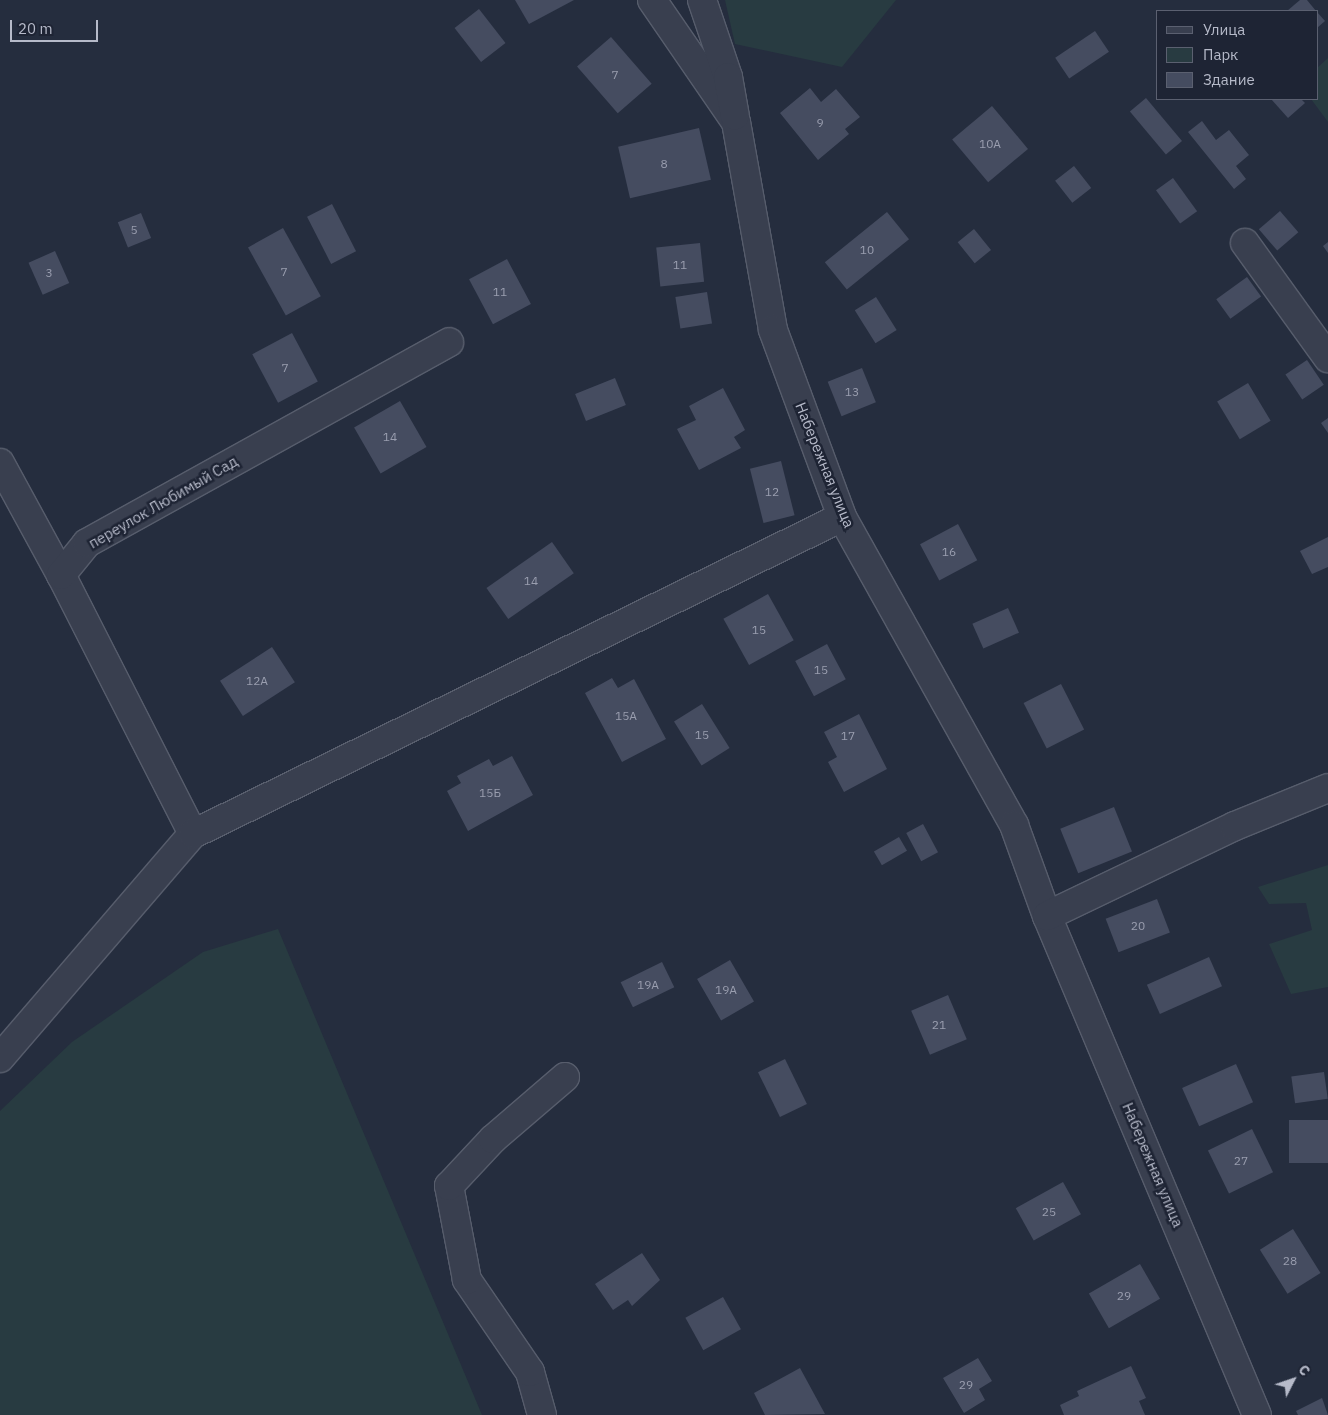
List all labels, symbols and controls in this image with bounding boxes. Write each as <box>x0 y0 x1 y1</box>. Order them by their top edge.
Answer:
scale bar <box>12 10 100 42</box>
legend <box>1156 10 1318 100</box>
text: 20 m <box>18 19 53 38</box>
text: Улица <box>1203 20 1245 39</box>
text: Парк <box>1203 45 1238 64</box>
house number: 7 <box>611 68 619 82</box>
text: Здание <box>1203 70 1255 89</box>
house number: 9 <box>816 116 824 130</box>
house number: 10А <box>979 137 1001 151</box>
house number: 8 <box>660 157 668 171</box>
house number: 5 <box>130 223 138 237</box>
house number: 10 <box>860 243 874 257</box>
house number: 11 <box>673 258 687 272</box>
house number: 7 <box>280 265 288 279</box>
house number: 3 <box>45 266 53 280</box>
house number: 11 <box>493 285 507 299</box>
house number: 7 <box>281 361 289 375</box>
house number: 13 <box>845 385 859 399</box>
street label: Набережная улица <box>792 400 858 530</box>
house number: 14 <box>383 430 397 444</box>
street label: переулок Любимый Сад <box>85 452 241 552</box>
house number: 12 <box>765 485 779 499</box>
house number: 16 <box>942 545 956 559</box>
house number: 14 <box>524 574 538 588</box>
house number: 15 <box>752 623 766 637</box>
house number: 15 <box>814 663 828 677</box>
house number: 12А <box>246 674 268 688</box>
house number: 15А <box>615 709 637 723</box>
house number: 15 <box>695 728 709 742</box>
house number: 17 <box>841 729 855 743</box>
house number: 15Б <box>479 786 501 800</box>
house number: 20 <box>1131 919 1145 933</box>
house number: 19А <box>637 978 659 992</box>
house number: 19А <box>715 983 737 997</box>
house number: 21 <box>932 1018 946 1032</box>
street label: Набережная улица <box>1119 1100 1187 1230</box>
house number: 27 <box>1234 1154 1248 1168</box>
house number: 25 <box>1042 1205 1056 1219</box>
house number: 28 <box>1283 1254 1297 1268</box>
house number: 29 <box>1117 1289 1131 1303</box>
north arrow <box>1268 1355 1318 1405</box>
text: С <box>1295 1361 1314 1380</box>
house number: 29 <box>959 1378 973 1392</box>

